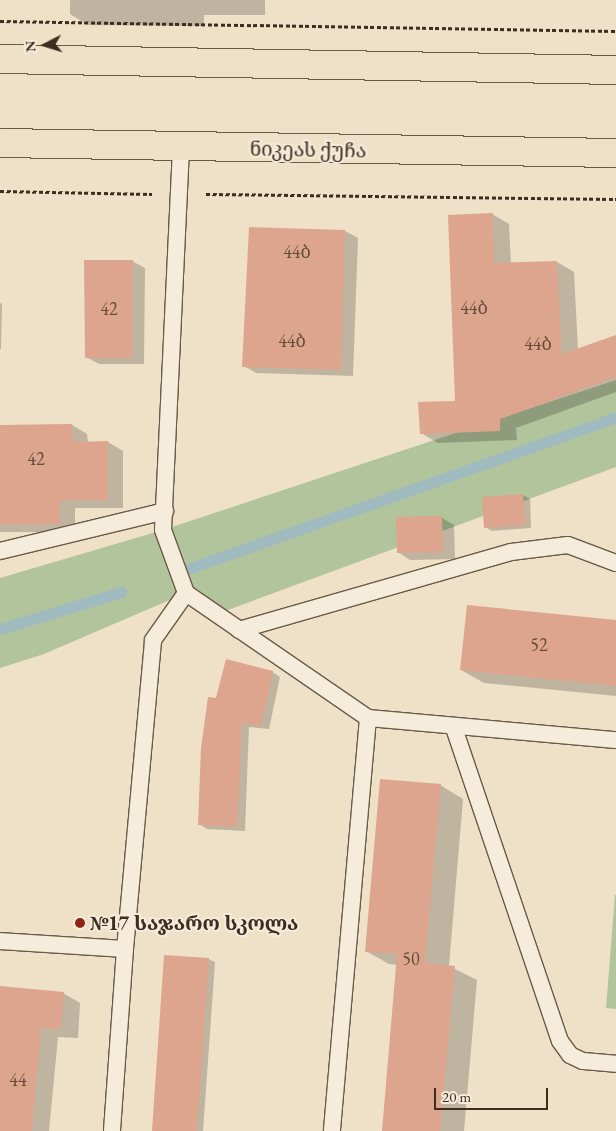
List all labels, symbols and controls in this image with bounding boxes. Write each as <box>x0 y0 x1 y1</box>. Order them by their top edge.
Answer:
north arrow <box>20 20 70 70</box>
text: N <box>21 40 40 53</box>
street label: ნიკეას ქუჩა <box>249 137 367 163</box>
house number: 44ბ <box>283 241 311 263</box>
house number: 44ბ <box>460 297 488 319</box>
house number: 42 <box>100 298 118 320</box>
house number: 44ბ <box>278 330 306 352</box>
house number: 44ბ <box>524 333 552 355</box>
house number: 42 <box>27 448 45 470</box>
house number: 52 <box>530 634 548 656</box>
place label: №17 საჯარო სკოლა <box>90 911 298 935</box>
marker: №17 საჯარო სკოლა <box>74 917 86 929</box>
house number: 50 <box>402 948 420 970</box>
house number: 44 <box>9 1069 27 1091</box>
scale bar <box>436 1078 550 1110</box>
text: 20 m <box>442 1087 471 1106</box>

